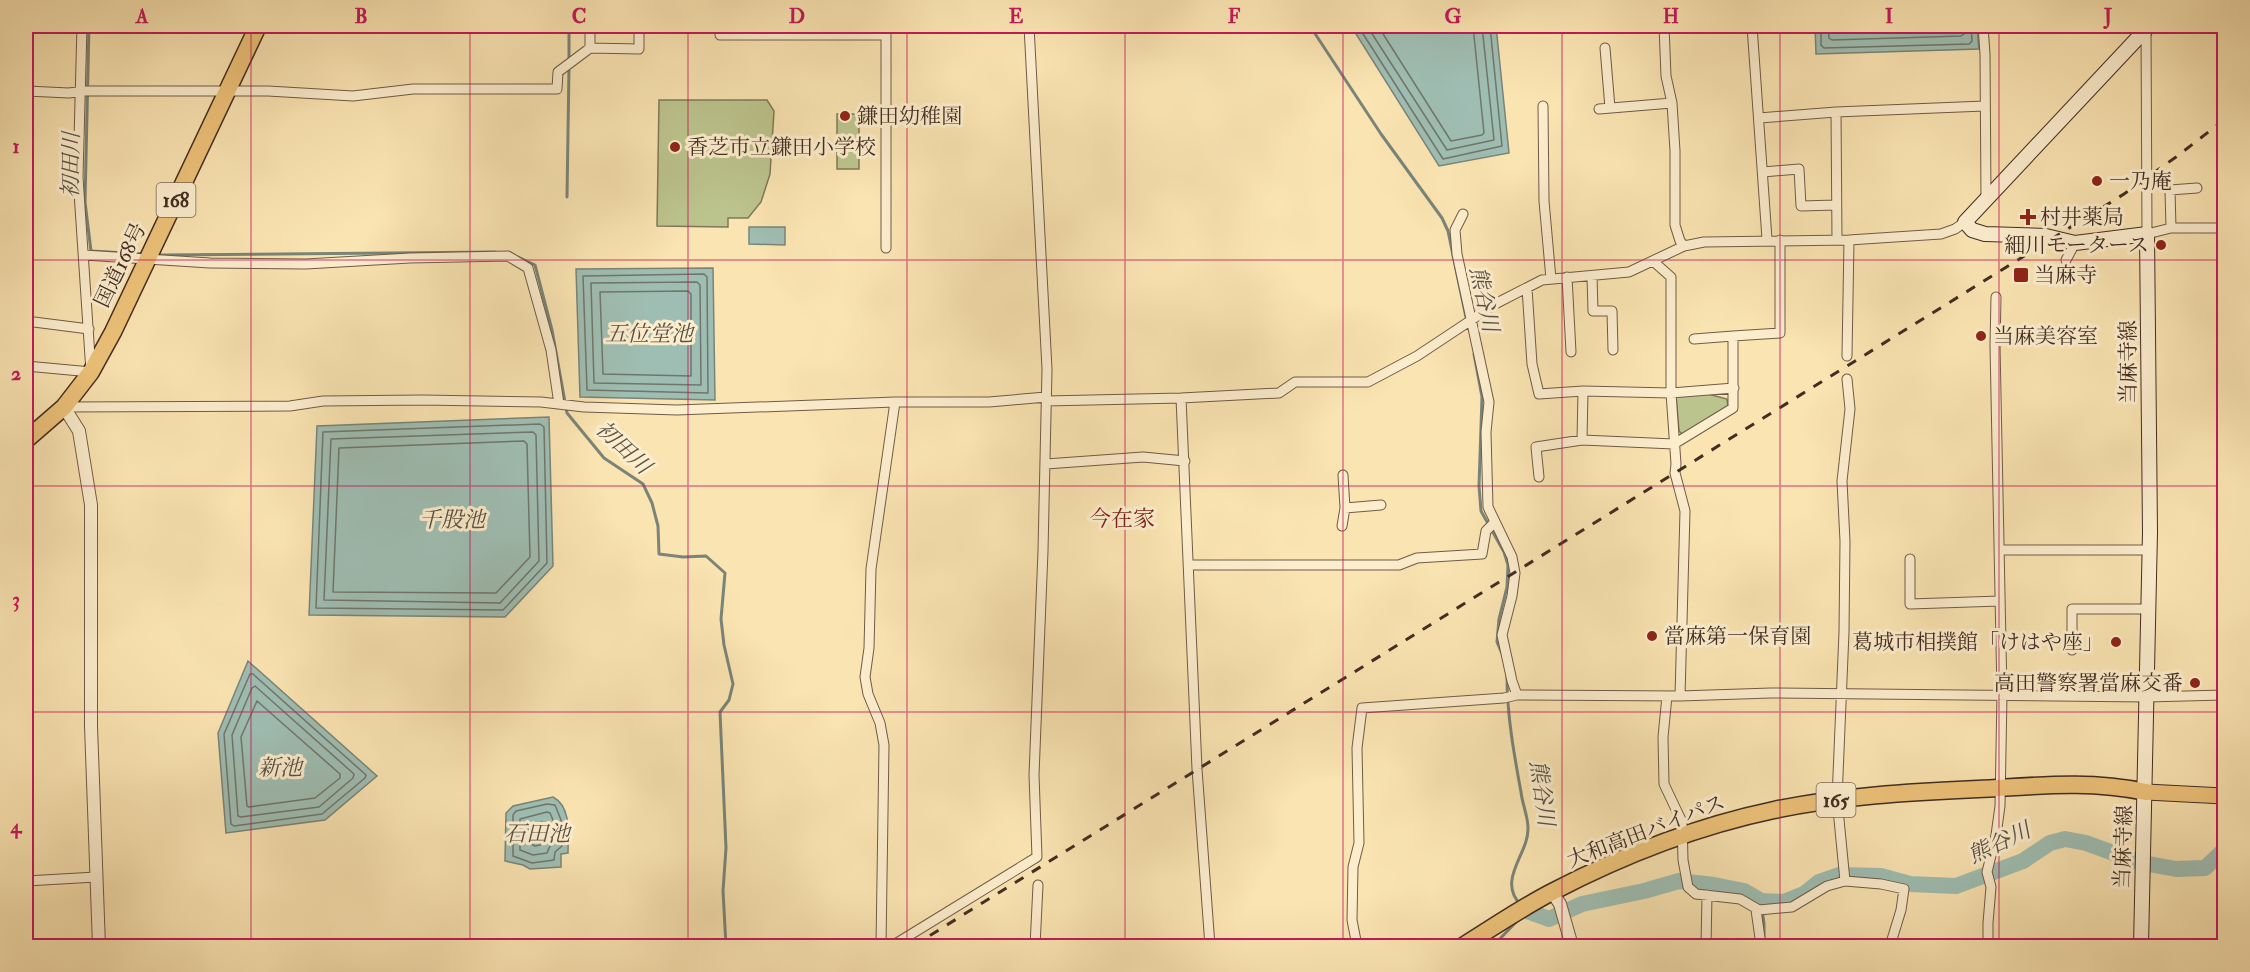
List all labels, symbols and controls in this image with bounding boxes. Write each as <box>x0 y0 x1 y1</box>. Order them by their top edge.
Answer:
text: A <box>135 4 149 29</box>
text: B <box>354 4 368 29</box>
text: C <box>572 4 586 29</box>
text: D <box>789 4 805 29</box>
text: E <box>1009 4 1024 29</box>
text: F <box>1228 4 1241 29</box>
text: G <box>1445 4 1462 29</box>
text: H <box>1663 4 1679 29</box>
text: I <box>1885 4 1893 29</box>
text: J <box>2103 4 2112 29</box>
place label: 鎌田幼稚園 <box>857 103 962 130</box>
marker: 鎌田幼稚園 <box>838 109 852 123</box>
water label: 初田川 <box>56 130 86 198</box>
text: 1 <box>12 134 20 159</box>
place label: 香芝市立鎌田小学校 <box>687 134 876 161</box>
marker: 香芝市立鎌田小学校 <box>668 140 682 154</box>
place label: 一乃庵 <box>2109 168 2172 195</box>
marker: 一乃庵 <box>2090 174 2104 188</box>
road number: 168 <box>156 183 195 217</box>
place label: 村井薬局 <box>2040 204 2124 231</box>
marker: 村井薬局 <box>2021 210 2035 224</box>
street label: 国道168号 <box>88 218 152 312</box>
place label: 細川モータース <box>2004 232 2149 259</box>
marker: 細川モータース <box>2154 238 2168 252</box>
place label: 当麻寺 <box>2034 262 2097 289</box>
water label: 熊谷川 <box>1463 264 1505 336</box>
marker: 当麻寺 <box>2012 266 2030 284</box>
water label: 五位堂池 <box>605 320 696 348</box>
street label: 当麻寺線 <box>2115 320 2142 404</box>
place label: 当麻美容室 <box>1993 323 2098 350</box>
marker: 当麻美容室 <box>1974 329 1988 343</box>
text: 2 <box>11 361 21 386</box>
water label: 初田川 <box>590 415 658 482</box>
district label: 今在家 <box>1089 505 1155 533</box>
water label: 千股池 <box>419 506 488 534</box>
text: 3 <box>12 587 20 612</box>
place label: 當麻第一保育園 <box>1664 623 1811 650</box>
marker: 當麻第一保育園 <box>1645 629 1659 643</box>
place label: 葛城市相撲館「けはや座」 <box>1852 629 2104 656</box>
marker: 葛城市相撲館「けはや座」 <box>2109 635 2123 649</box>
place label: 高田警察署當麻交番 <box>1994 670 2183 697</box>
marker: 高田警察署當麻交番 <box>2188 676 2202 690</box>
water label: 新池 <box>258 754 305 782</box>
water label: 熊谷川 <box>1524 759 1561 830</box>
road number: 165 <box>1816 783 1856 817</box>
street label: 大和高田バイパス <box>1563 789 1729 874</box>
street label: 当麻寺線 <box>2109 805 2138 889</box>
text: 4 <box>10 814 23 839</box>
water label: 熊谷川 <box>1964 815 2037 870</box>
water label: 石田池 <box>504 820 573 848</box>

